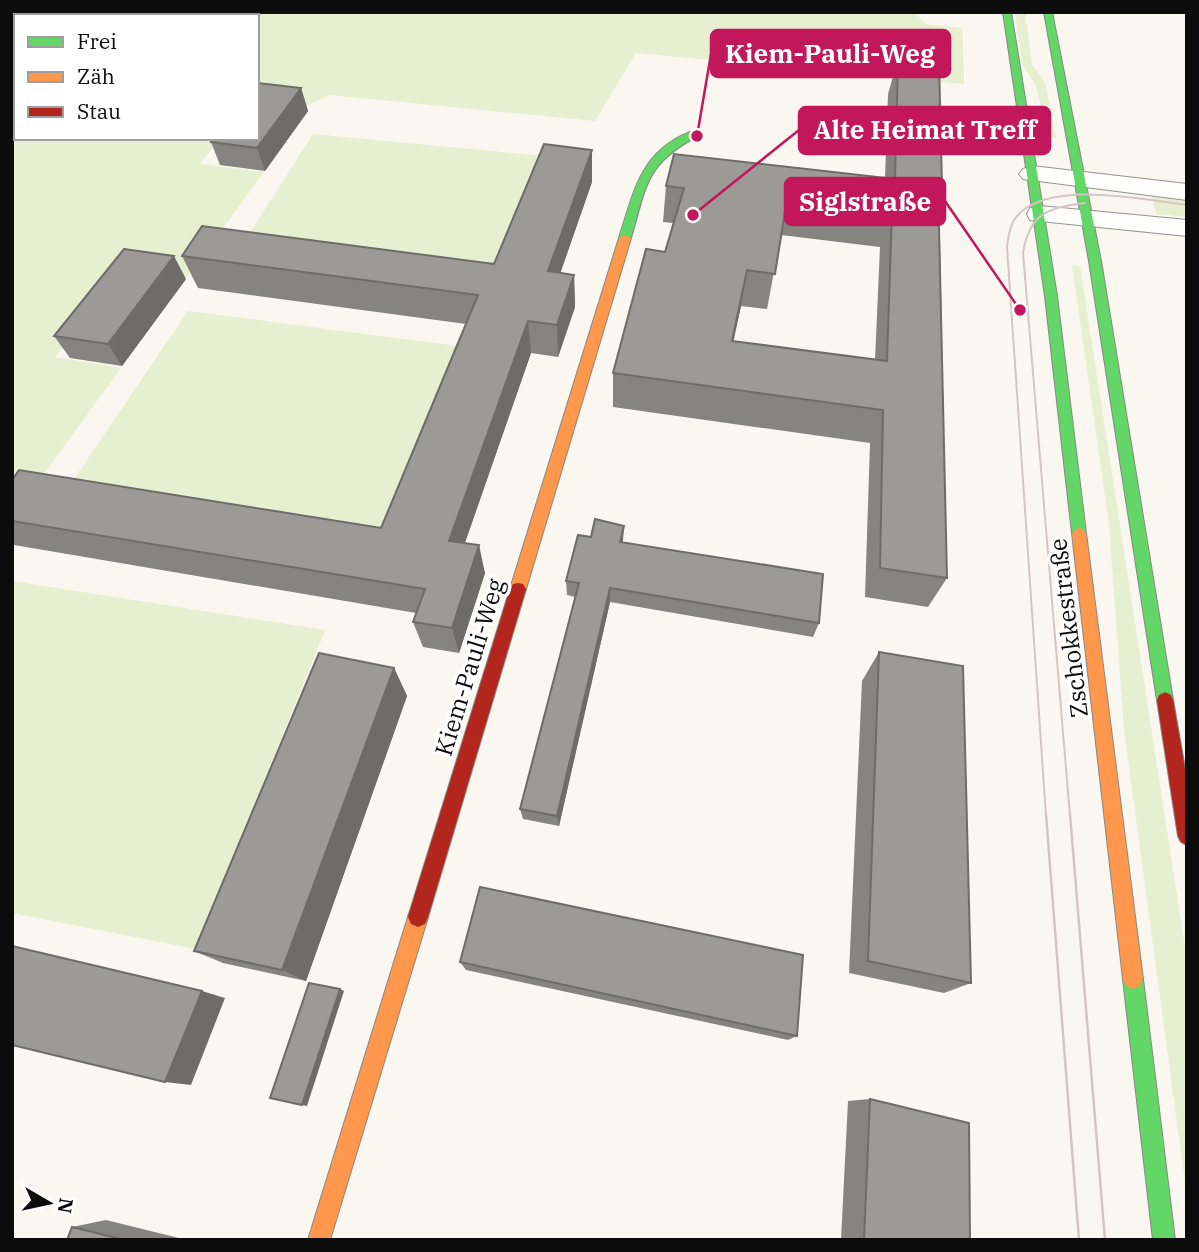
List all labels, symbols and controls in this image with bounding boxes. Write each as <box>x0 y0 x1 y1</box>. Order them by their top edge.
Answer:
legend <box>14 14 259 140</box>
text: Frei <box>77 27 117 55</box>
callout: Kiem-Pauli-Weg <box>711 30 950 77</box>
text: Kiem-Pauli-Weg <box>725 36 935 70</box>
text: Zäh <box>77 62 115 90</box>
text: Stau <box>77 97 121 125</box>
callout: Alte Heimat Treff <box>799 107 1050 154</box>
text: Alte Heimat Treff <box>813 112 1039 146</box>
callout: Siglstraße <box>785 178 945 225</box>
text: Siglstraße <box>799 184 931 218</box>
street label: Zschokkestraße <box>1041 537 1095 719</box>
street label: Kiem-Pauli-Weg <box>427 574 511 760</box>
north arrow <box>14 1168 84 1238</box>
text: N <box>53 1196 79 1215</box>

